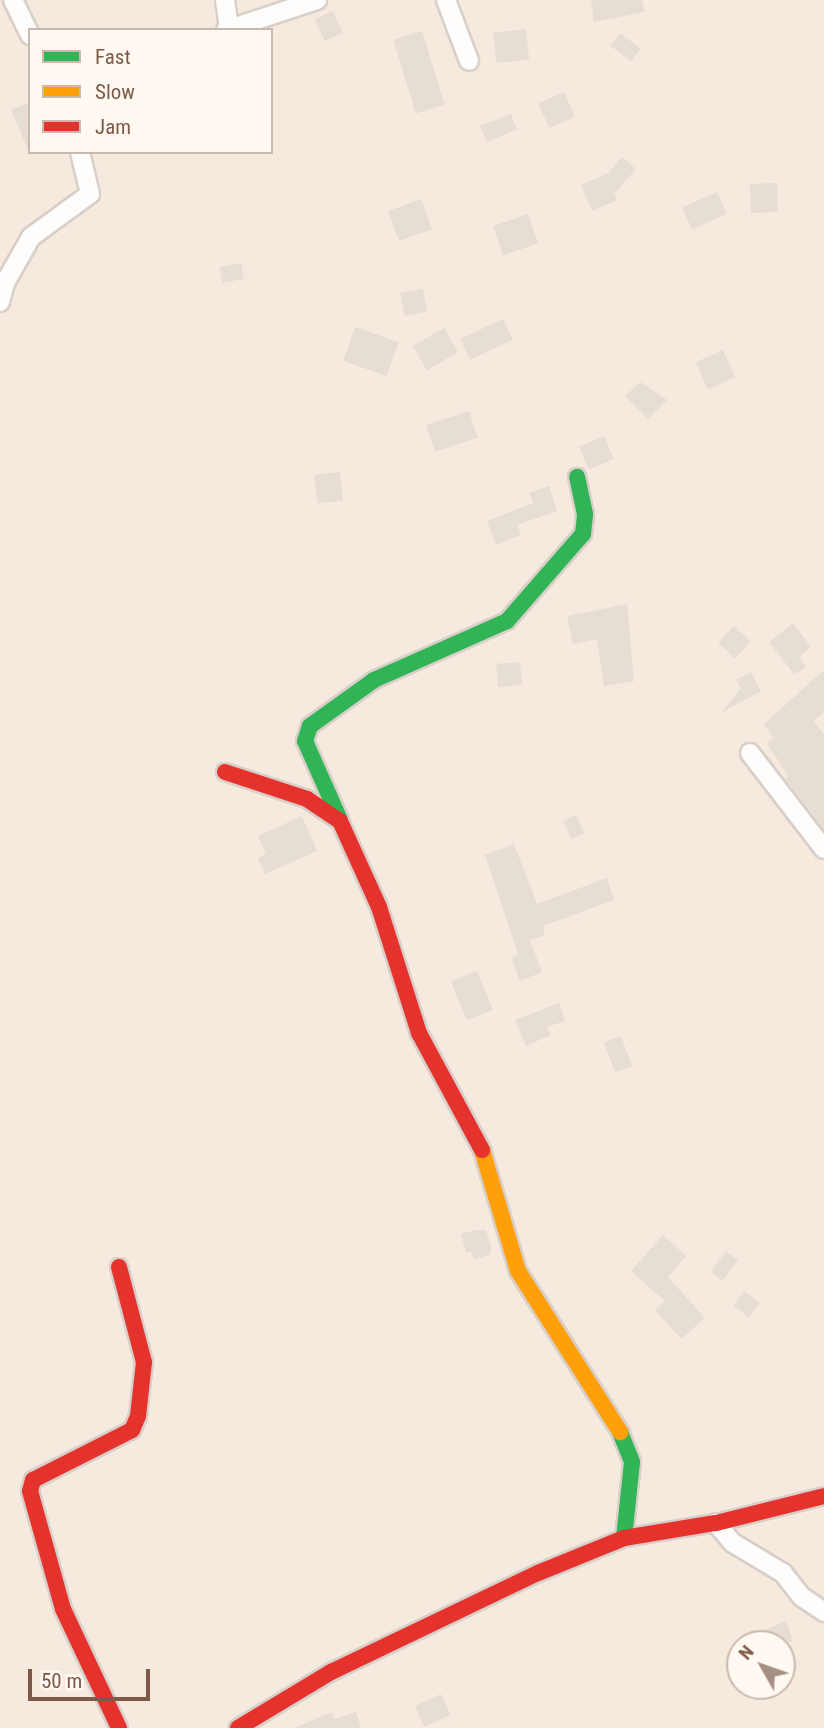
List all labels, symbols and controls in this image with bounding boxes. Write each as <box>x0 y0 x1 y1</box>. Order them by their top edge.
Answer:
legend <box>28 28 273 154</box>
text: Fast <box>95 45 131 69</box>
text: Slow <box>95 80 135 104</box>
text: Jam <box>95 115 131 139</box>
north arrow <box>726 1630 796 1700</box>
text: N <box>734 1641 759 1664</box>
scale bar <box>32 1654 154 1698</box>
text: 50 m <box>41 1669 82 1693</box>

